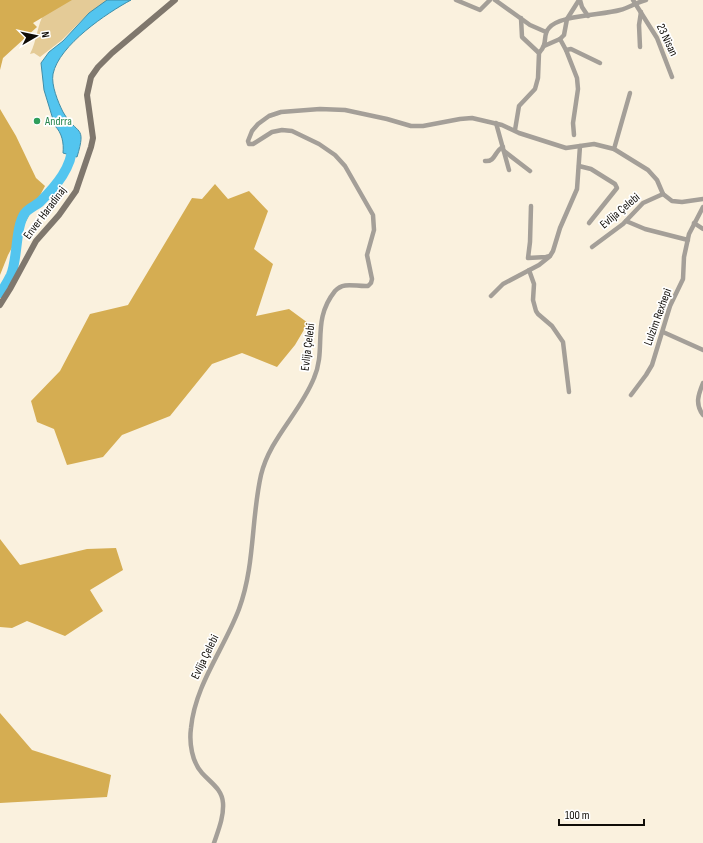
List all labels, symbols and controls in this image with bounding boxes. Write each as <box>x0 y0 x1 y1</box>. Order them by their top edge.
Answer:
north arrow <box>16 16 56 56</box>
street label: 23 Nisan <box>653 21 681 59</box>
text: N <box>39 31 52 39</box>
place label: Andrra <box>44 114 72 129</box>
marker: Andrra <box>32 116 42 126</box>
street label: Enver Haradinaj <box>20 184 70 242</box>
street label: Evlija Çelebi <box>597 190 643 232</box>
street label: Lulzim Rexhepi <box>641 286 675 348</box>
street label: Evlija Çelebi <box>298 322 318 372</box>
street label: Evlija Çelebi <box>188 632 222 682</box>
scale bar <box>559 801 644 827</box>
text: 100 m <box>565 808 590 823</box>

